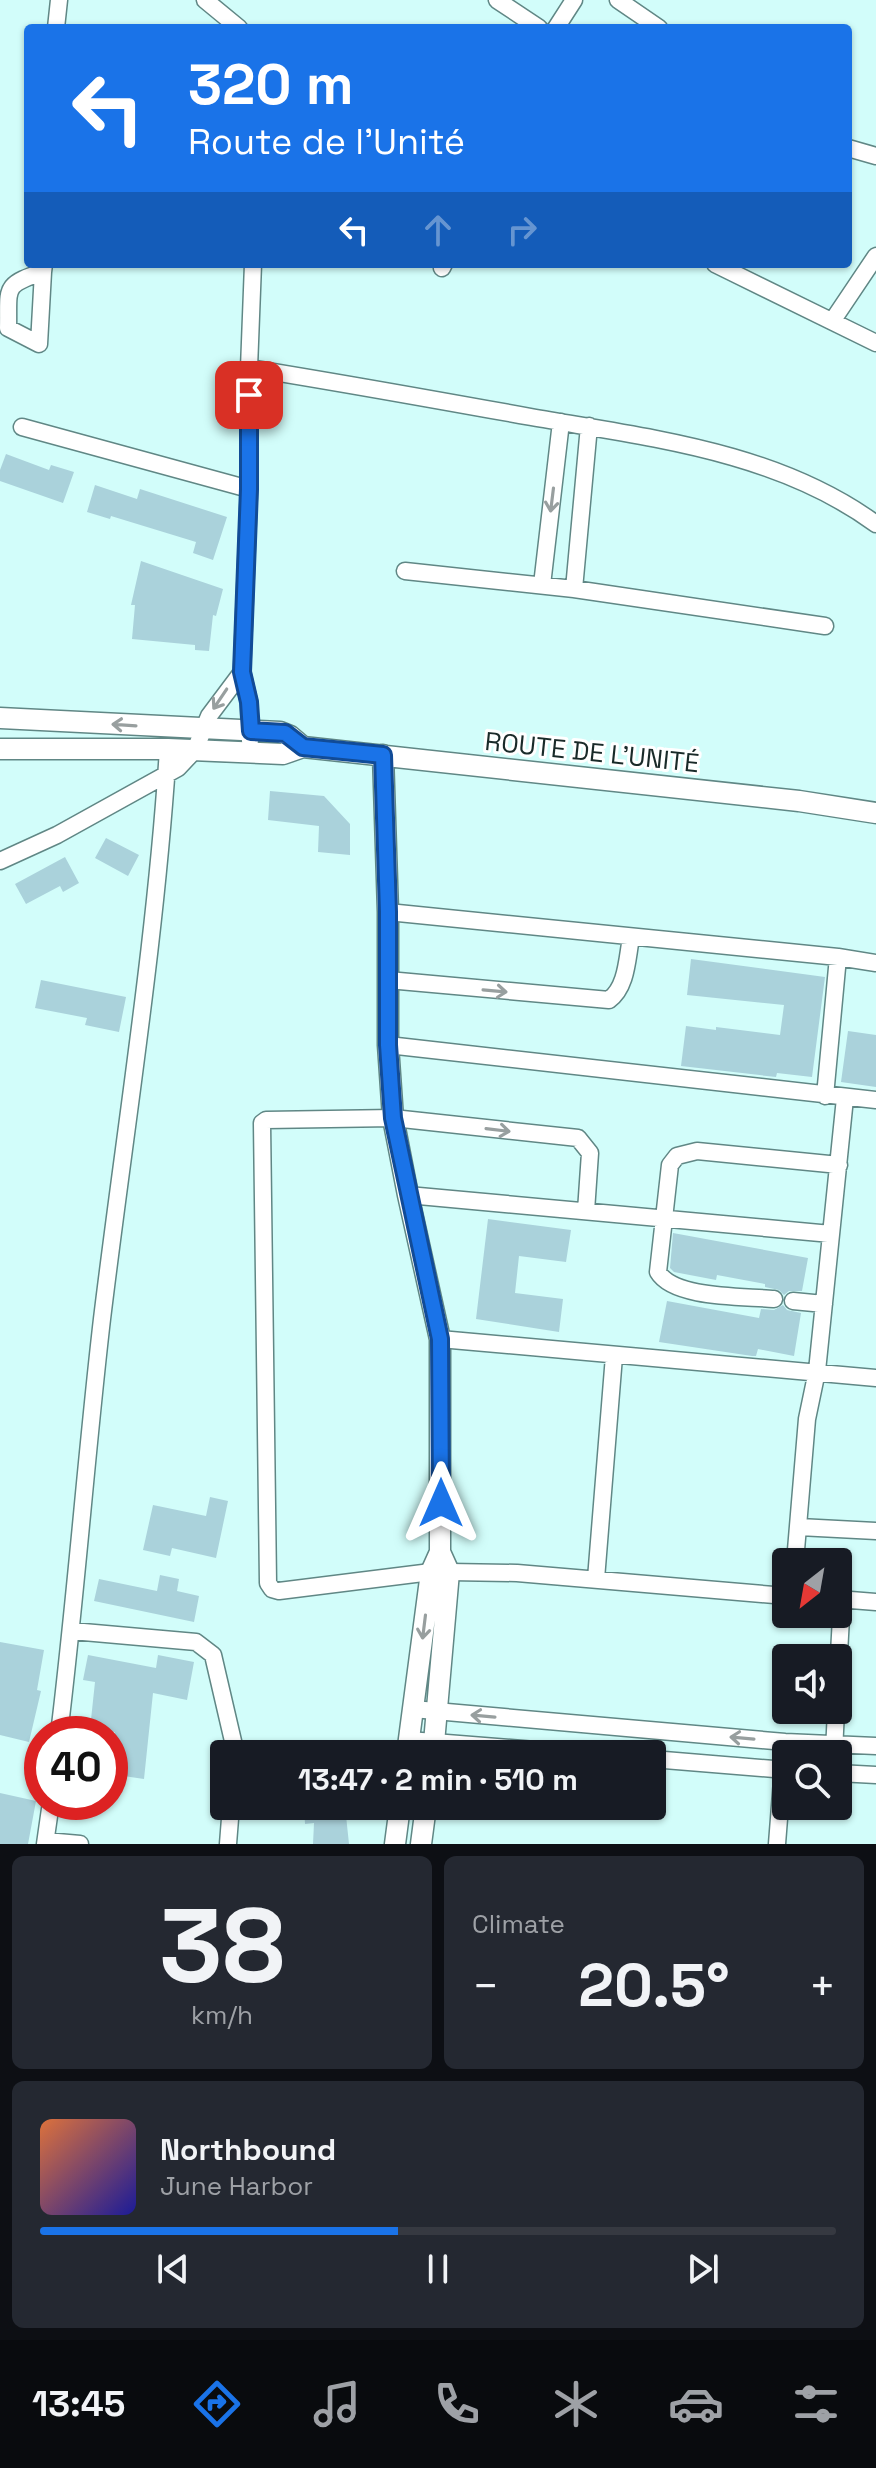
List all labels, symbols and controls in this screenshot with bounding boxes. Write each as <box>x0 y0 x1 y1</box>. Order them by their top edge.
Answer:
text: 320 m <box>188 49 354 120</box>
icon: left <box>56 56 160 160</box>
text: Route de l'Unité <box>188 119 465 165</box>
icon: left <box>332 208 376 252</box>
icon: ahead <box>416 208 460 252</box>
icon: right <box>500 208 544 252</box>
pin <box>215 361 283 429</box>
icon: arrive <box>227 373 271 417</box>
one-way arrow <box>545 486 560 513</box>
one-way arrow <box>212 687 229 709</box>
one-way arrow <box>111 717 138 732</box>
street label: ROUTE DE L'UNITÉ <box>483 724 701 780</box>
one-way arrow <box>481 984 508 999</box>
one-way arrow <box>484 1122 511 1137</box>
position arrow <box>399 1461 483 1545</box>
north arrow <box>772 1548 852 1628</box>
map controls <box>772 1548 852 1820</box>
one-way arrow <box>416 1614 431 1639</box>
button: sound <box>772 1644 852 1724</box>
one-way arrow <box>470 1709 497 1724</box>
speed limit sign: 40 <box>24 1716 128 1820</box>
one-way arrow <box>729 1730 756 1745</box>
button: search <box>772 1740 852 1820</box>
text: 13:47 · 2 min · 510 m <box>298 1760 578 1799</box>
text: 38 <box>159 1880 285 2012</box>
text: Climate <box>472 1907 565 1941</box>
text: 20.5° <box>578 1947 730 2024</box>
text: − <box>472 1958 499 2014</box>
text: + <box>809 1958 836 2014</box>
text: km/h <box>191 1998 253 2032</box>
text: Northbound <box>160 2130 336 2169</box>
text: June Harbor <box>160 2169 313 2203</box>
icon: previous <box>151 2247 195 2291</box>
icon: pause <box>416 2247 460 2291</box>
icon: next <box>681 2247 725 2291</box>
icon: directions <box>189 2376 245 2432</box>
icon: music <box>309 2376 365 2432</box>
icon: phone <box>429 2376 485 2432</box>
icon: climate <box>548 2376 604 2432</box>
icon: car <box>668 2376 724 2432</box>
icon: filters <box>788 2376 844 2432</box>
text: 13:45 <box>32 2381 125 2427</box>

